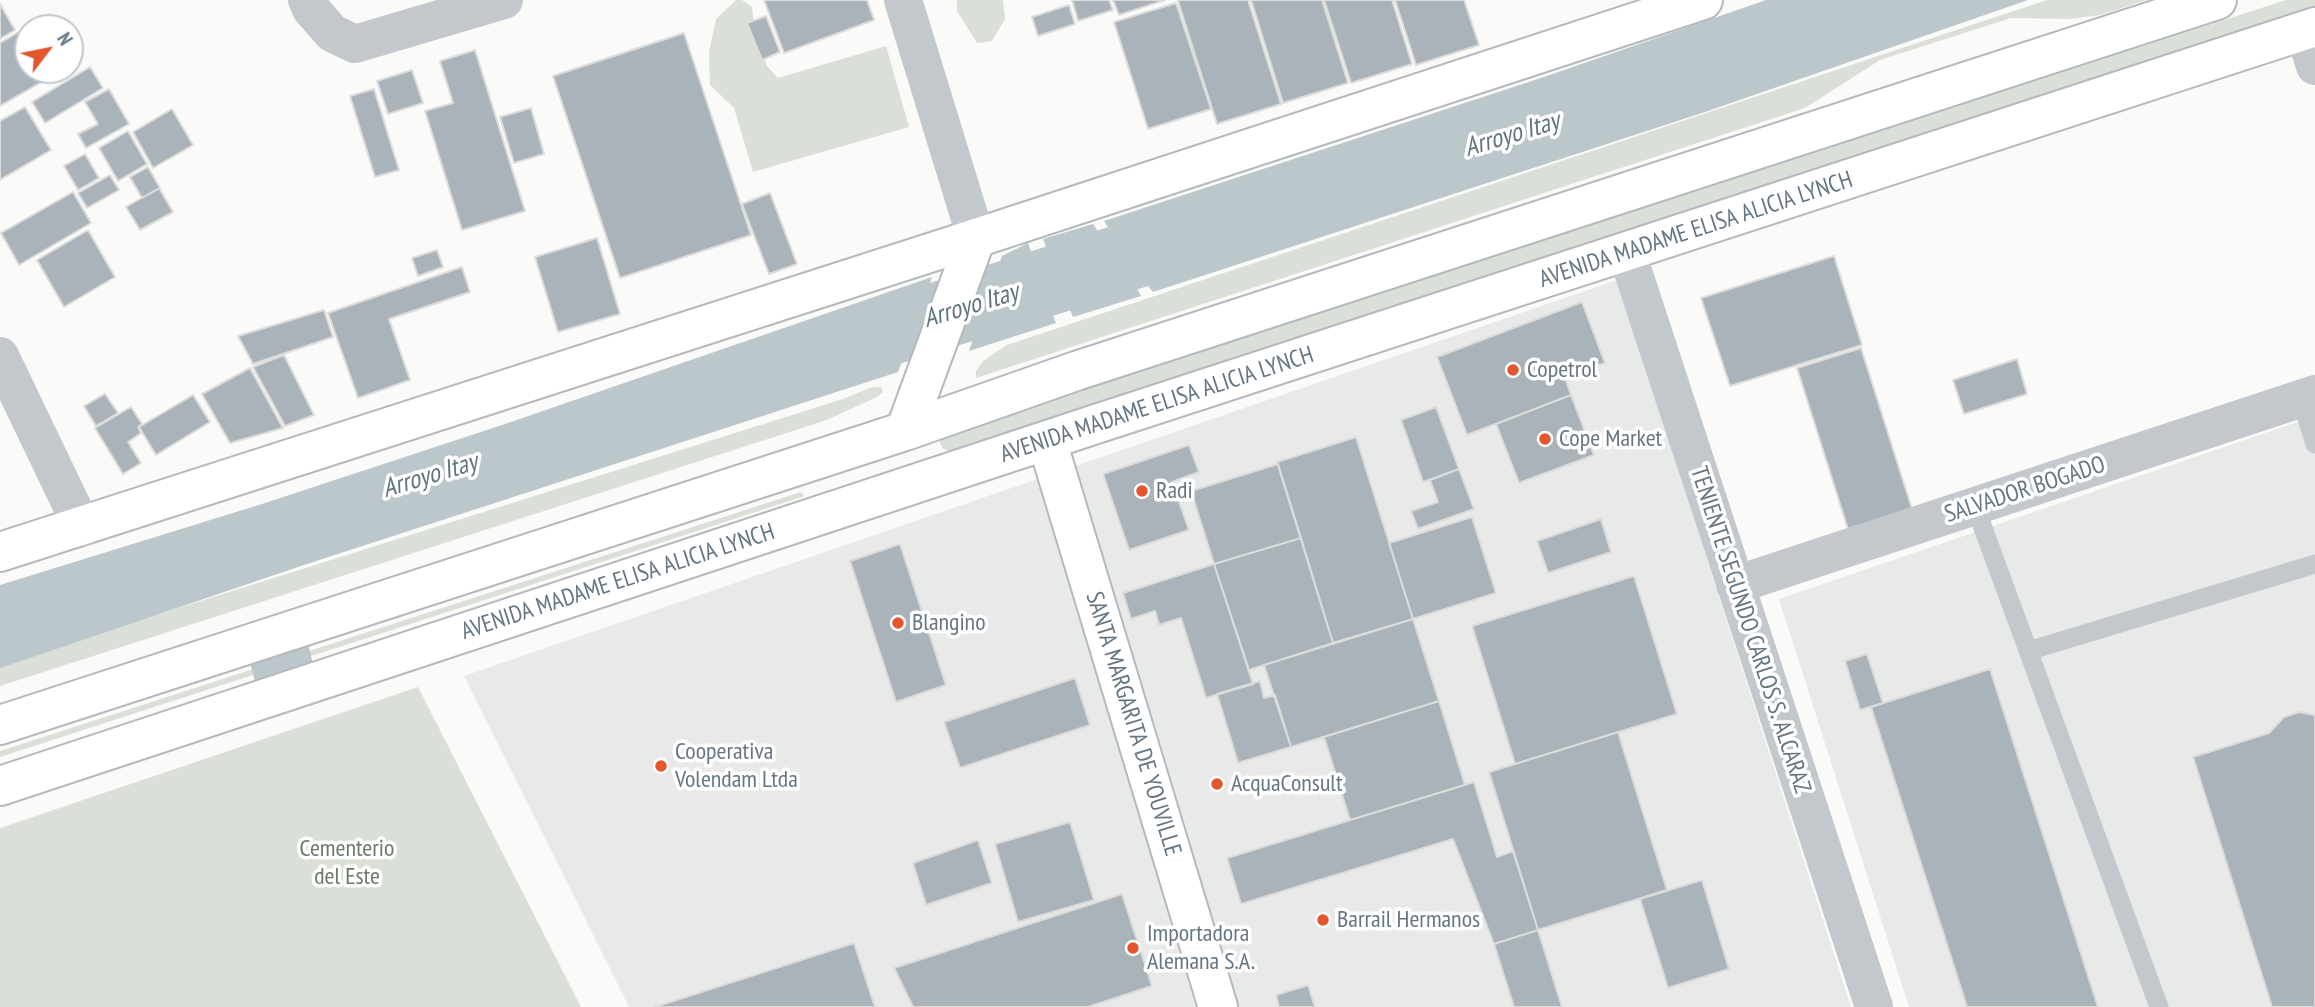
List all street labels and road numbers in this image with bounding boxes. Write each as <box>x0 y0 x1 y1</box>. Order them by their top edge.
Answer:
street label: AVENIDA MADAME ELISA ALICIA LYNCH <box>1536 166 1856 294</box>
street label: AVENIDA MADAME ELISA ALICIA LYNCH <box>997 341 1317 469</box>
street label: SALVADOR BOGADO <box>1941 451 2109 529</box>
street label: TENIENTE SEGUNDO CARLOS S. ALCARAZ <box>1683 463 1817 797</box>
street label: AVENIDA MADAME ELISA ALICIA LYNCH <box>458 518 778 646</box>
street label: SANTA MARGARITA DE YOUVILLE <box>1079 588 1187 860</box>

